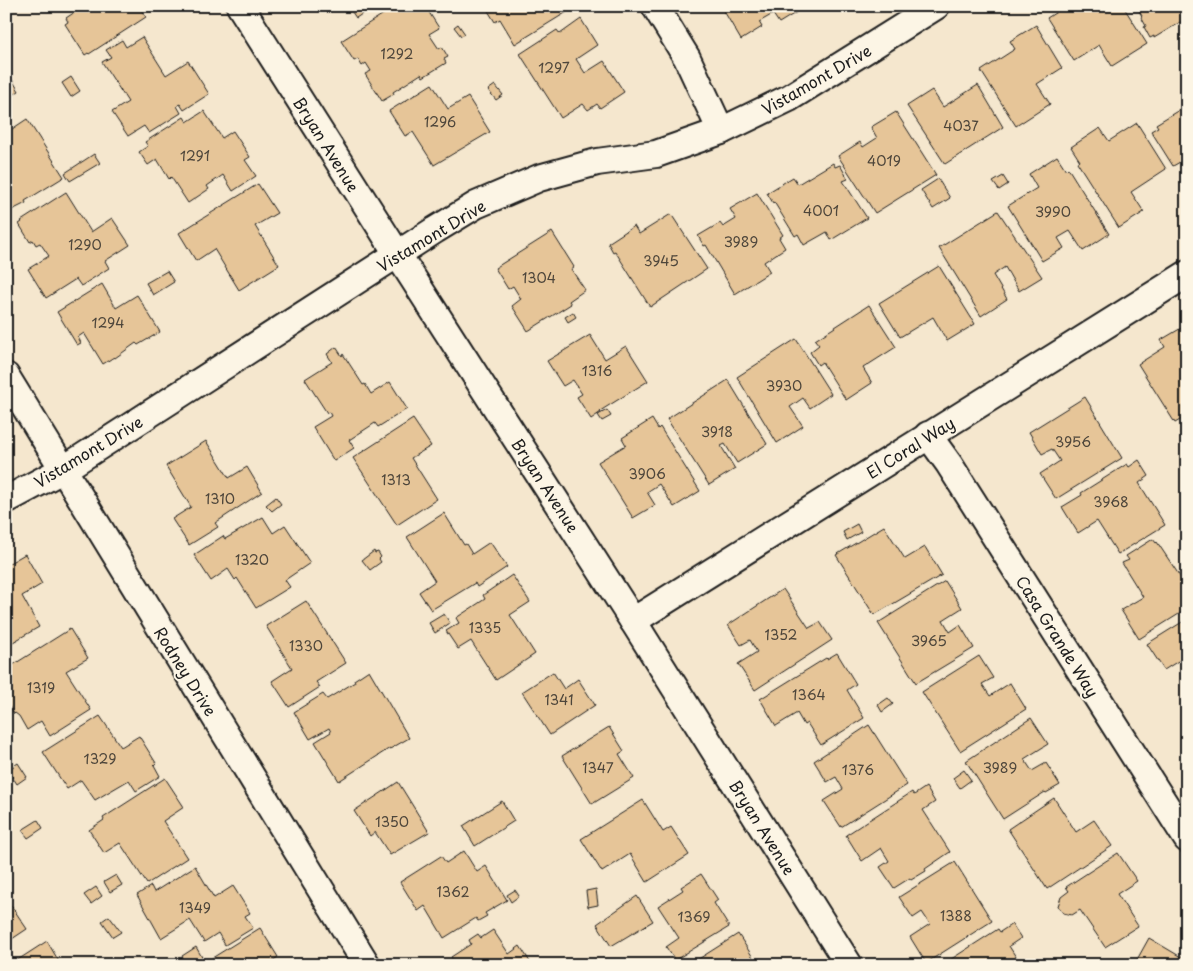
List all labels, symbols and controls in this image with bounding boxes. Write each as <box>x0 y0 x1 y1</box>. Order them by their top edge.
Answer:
street label: Vistamont Drive <box>757 38 875 120</box>
house number: 1292 <box>381 43 413 64</box>
house number: 1297 <box>538 57 570 78</box>
street label: Bryan Avenue <box>288 92 366 196</box>
house number: 1296 <box>424 111 456 132</box>
house number: 4037 <box>943 115 979 136</box>
house number: 1291 <box>180 145 210 166</box>
house number: 4019 <box>867 150 901 171</box>
street label: Vistamont Drive <box>372 193 490 277</box>
house number: 4001 <box>803 200 839 221</box>
house number: 3990 <box>1035 201 1071 222</box>
house number: 3989 <box>724 231 758 252</box>
house number: 1290 <box>68 234 102 255</box>
house number: 3945 <box>643 250 679 271</box>
house number: 1304 <box>522 267 556 288</box>
house number: 1294 <box>91 312 125 333</box>
house number: 1316 <box>582 360 612 381</box>
house number: 3930 <box>766 375 802 396</box>
street label: Vistamont Drive <box>29 409 147 493</box>
street label: El Coral Way <box>861 410 959 484</box>
house number: 3918 <box>701 421 733 442</box>
house number: 3956 <box>1055 431 1091 452</box>
street label: Bryan Avenue <box>507 433 585 537</box>
house number: 3906 <box>628 463 666 484</box>
house number: 1313 <box>381 469 411 490</box>
house number: 1310 <box>205 488 235 509</box>
house number: 3968 <box>1093 491 1129 512</box>
house number: 1320 <box>235 549 269 570</box>
street label: Casa Grande Way <box>1011 570 1105 702</box>
house number: 1335 <box>469 617 501 638</box>
street label: Rodney Drive <box>149 622 223 720</box>
house number: 1352 <box>765 624 798 645</box>
house number: 3965 <box>911 630 947 651</box>
house number: 1330 <box>289 635 323 656</box>
house number: 1319 <box>27 677 55 698</box>
house number: 1364 <box>792 684 826 705</box>
house number: 1341 <box>544 689 574 710</box>
house number: 1329 <box>84 748 116 769</box>
house number: 1347 <box>582 757 614 778</box>
house number: 3989 <box>983 757 1017 778</box>
house number: 1376 <box>842 759 874 780</box>
street label: Bryan Avenue <box>724 775 802 879</box>
house number: 1350 <box>375 811 409 832</box>
house number: 1362 <box>437 881 469 902</box>
house number: 1349 <box>179 897 211 918</box>
house number: 1388 <box>940 905 972 926</box>
house number: 1369 <box>678 906 710 927</box>

